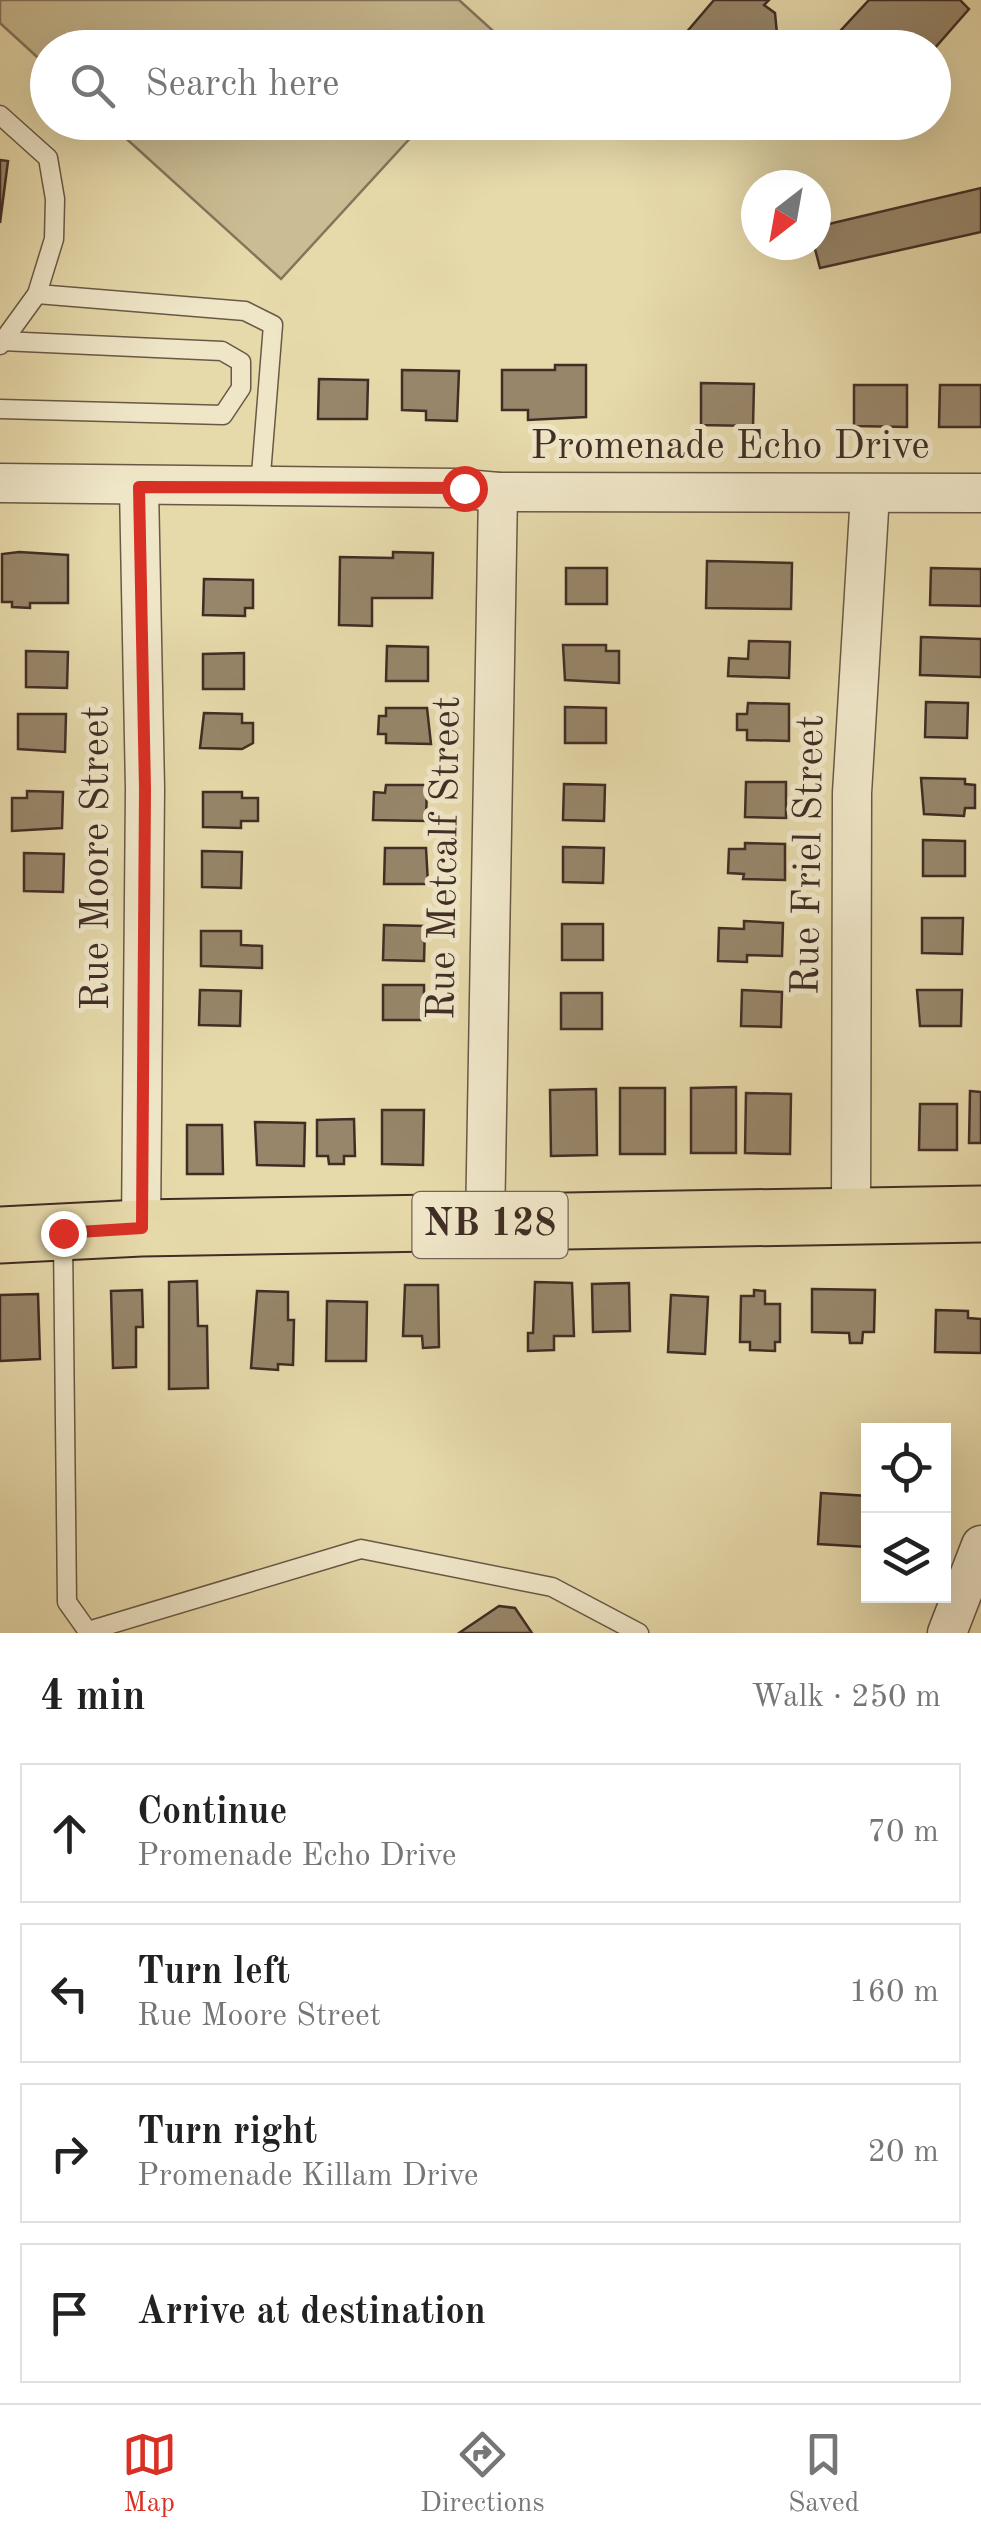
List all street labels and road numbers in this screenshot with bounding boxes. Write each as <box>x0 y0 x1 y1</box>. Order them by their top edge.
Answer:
street label: Promenade Echo Drive <box>530 428 930 468</box>
street label: Rue Metcalf Street <box>423 696 469 1020</box>
street label: Rue Moore Street <box>78 706 118 1010</box>
street label: Rue Friel Street <box>788 715 832 995</box>
road number: NB 128 <box>412 1192 568 1258</box>

